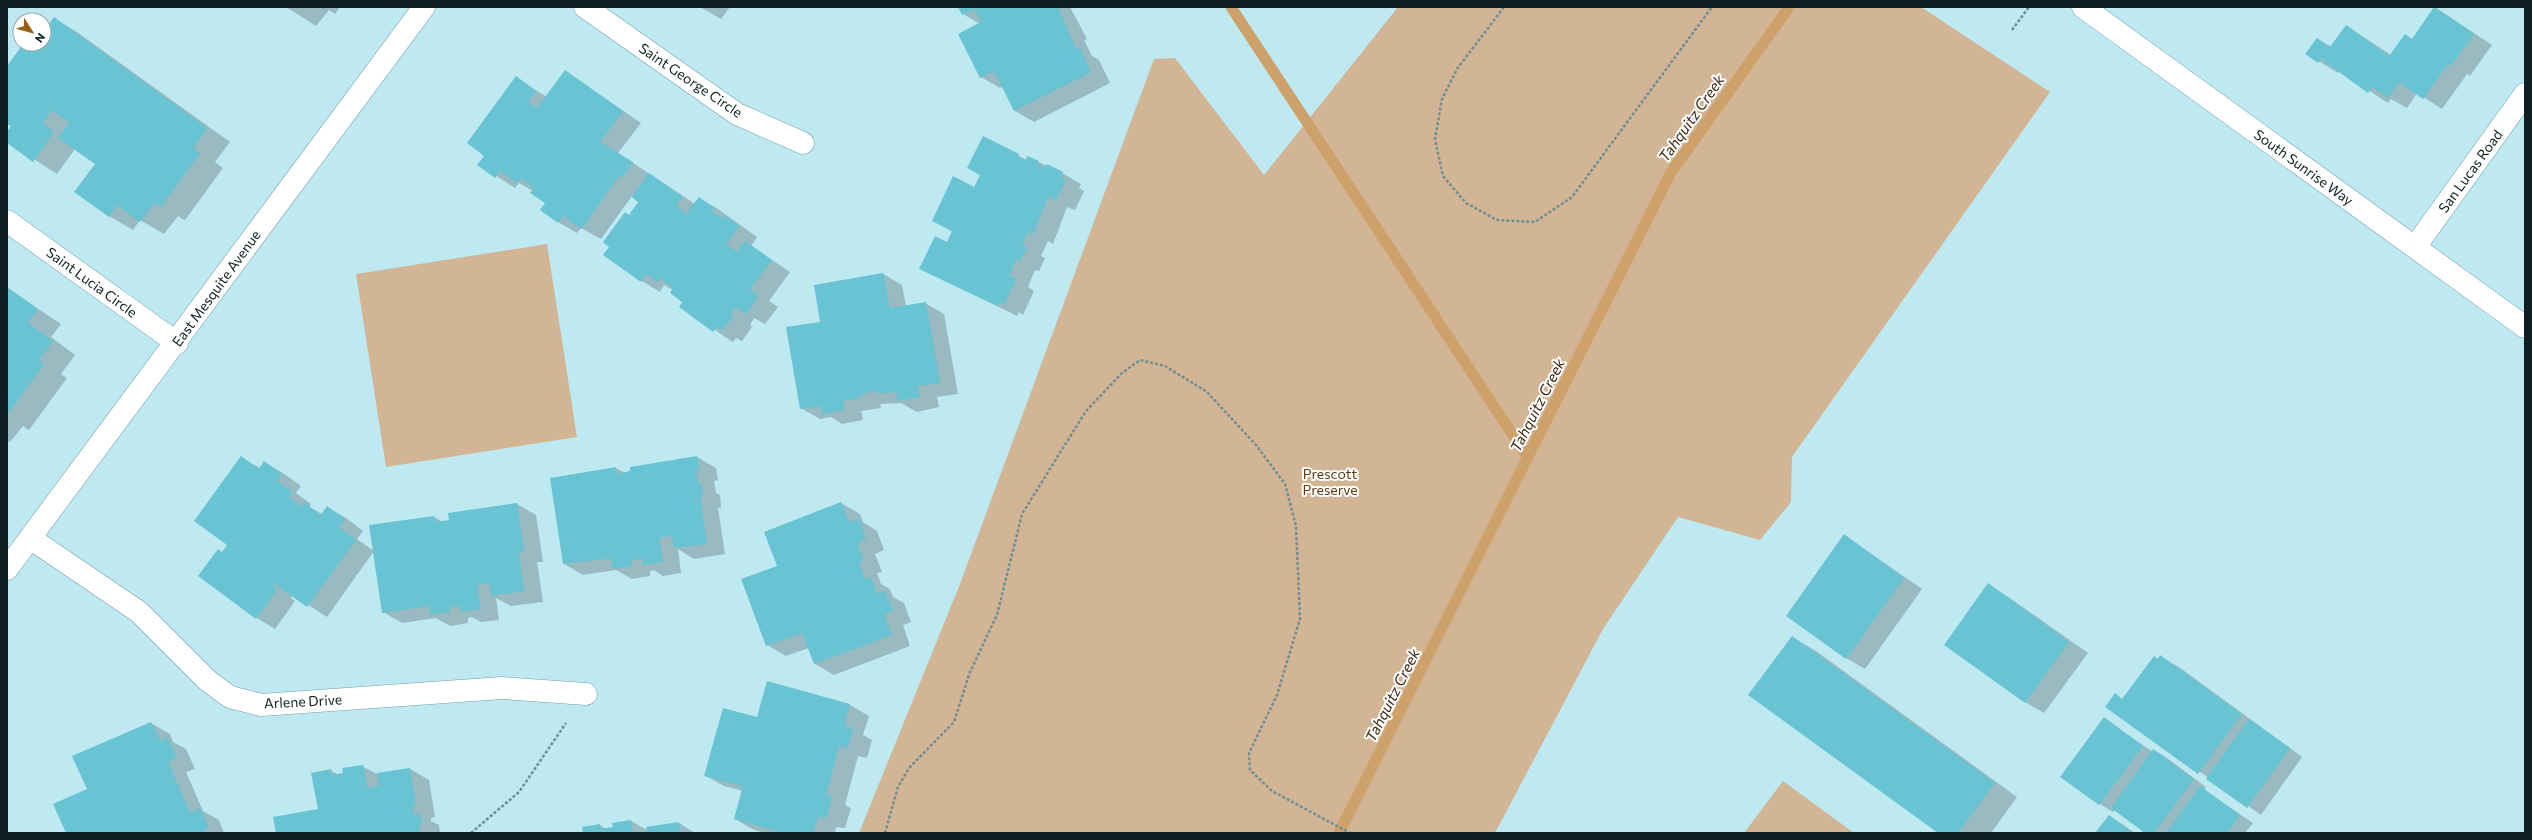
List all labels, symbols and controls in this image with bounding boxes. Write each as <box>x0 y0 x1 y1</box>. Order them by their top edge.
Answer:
north arrow <box>12 12 52 52</box>
text: N <box>33 31 48 45</box>
street label: Saint George Circle <box>636 39 746 121</box>
water label: Tahquitz Creek <box>1654 70 1728 165</box>
street label: South Sunrise Way <box>2251 125 2357 209</box>
street label: San Lucas Road <box>2434 126 2506 216</box>
street label: East Mesquite Avenue <box>168 227 264 349</box>
street label: Saint Lucia Circle <box>43 243 141 321</box>
water label: Tahquitz Creek <box>1506 355 1569 455</box>
park label: Prescott Preserve <box>1302 465 1358 498</box>
water label: Tahquitz Creek <box>1361 645 1424 745</box>
street label: Arlene Drive <box>264 690 342 712</box>

